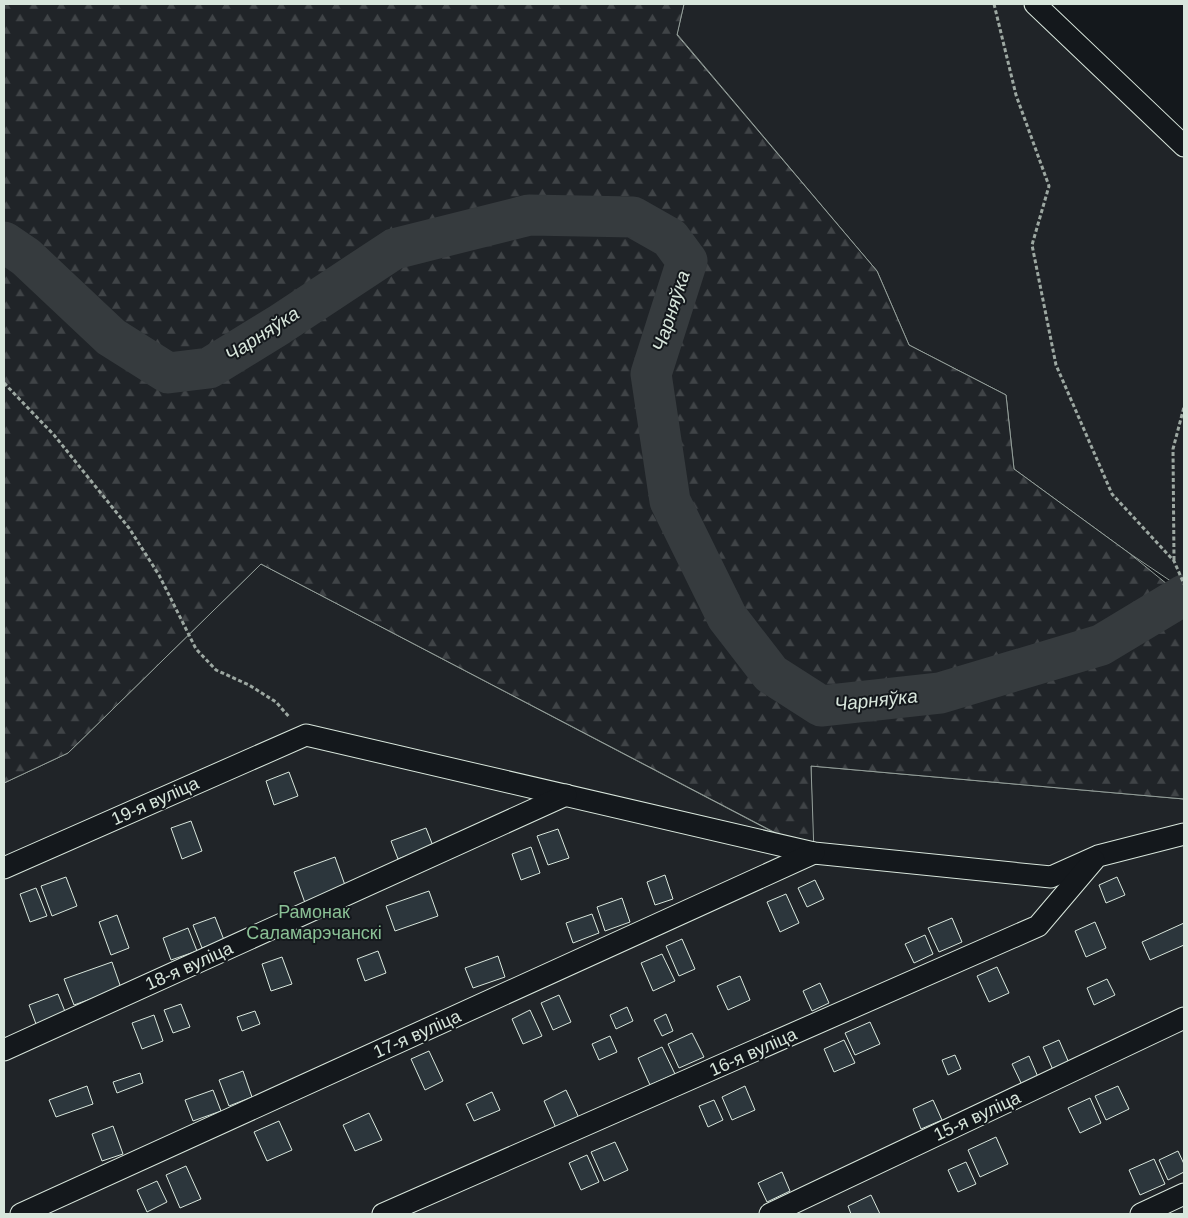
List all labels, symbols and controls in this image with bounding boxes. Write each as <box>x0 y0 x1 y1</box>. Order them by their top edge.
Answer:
water label: Чарняўка <box>648 268 694 354</box>
water label: Чарняўка <box>221 302 303 366</box>
water label: Чарняўка <box>833 685 919 715</box>
street label: 19-я вуліца <box>108 772 203 829</box>
park label: Рамонак Саламарэчанскі <box>246 902 382 943</box>
street label: 18-я вуліца <box>142 937 237 994</box>
street label: 17-я вуліца <box>370 1005 465 1062</box>
street label: 16-я вуліца <box>706 1023 801 1080</box>
street label: 15-я вуліца <box>930 1087 1024 1145</box>

